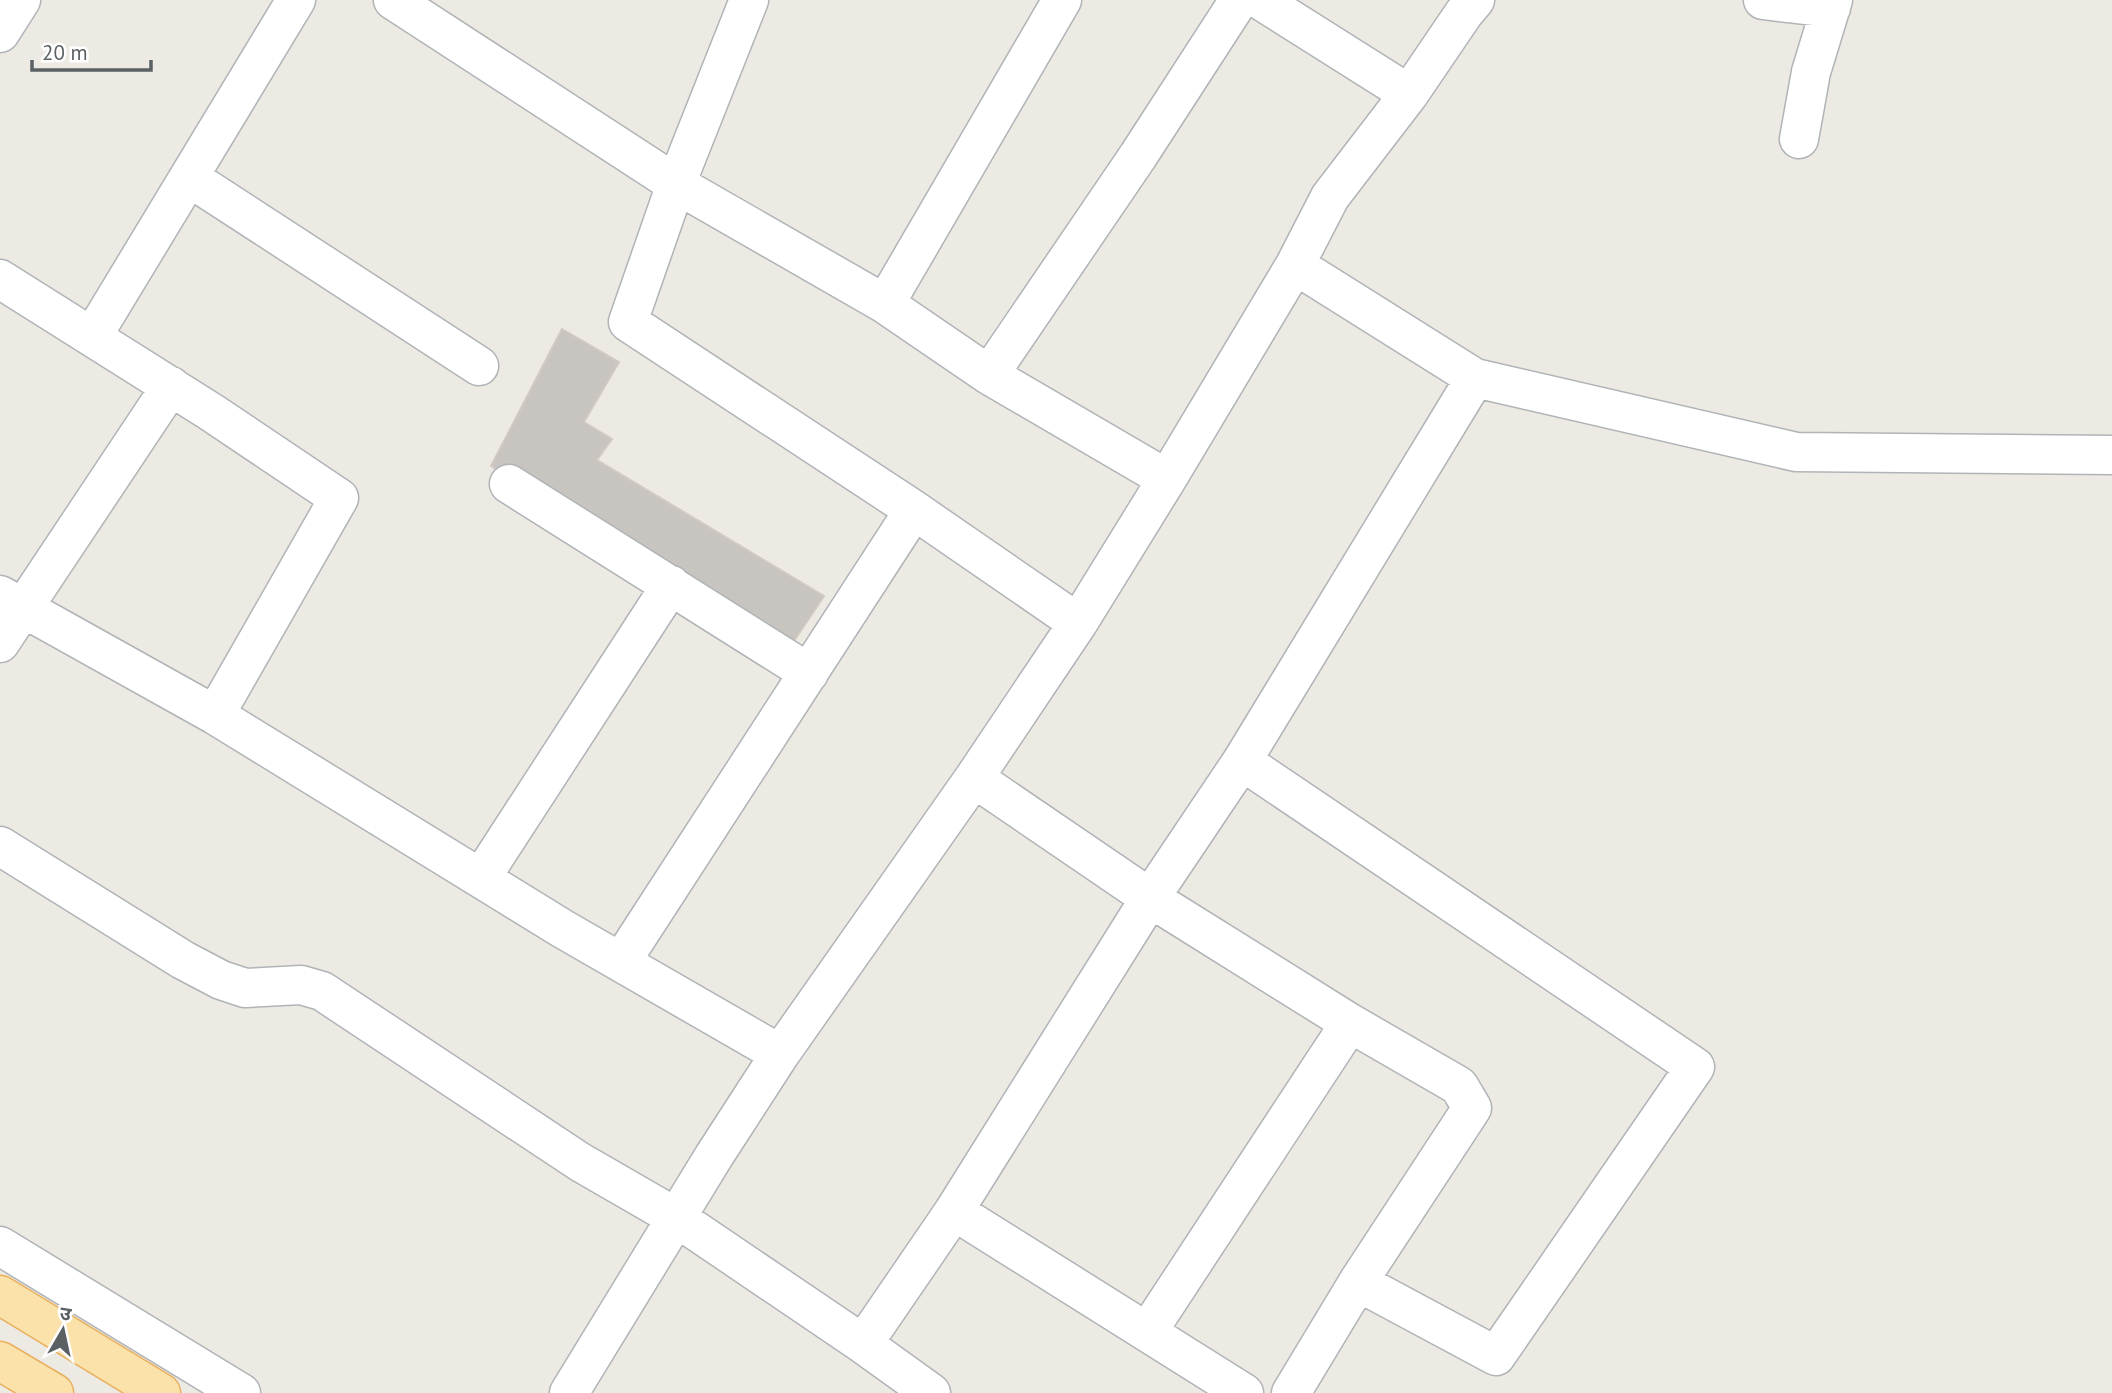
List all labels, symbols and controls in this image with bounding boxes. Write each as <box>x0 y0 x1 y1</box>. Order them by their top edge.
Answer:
scale bar <box>32 28 150 72</box>
text: 20 m <box>42 39 88 66</box>
north arrow <box>28 1295 98 1365</box>
text: उ <box>58 1300 74 1326</box>

